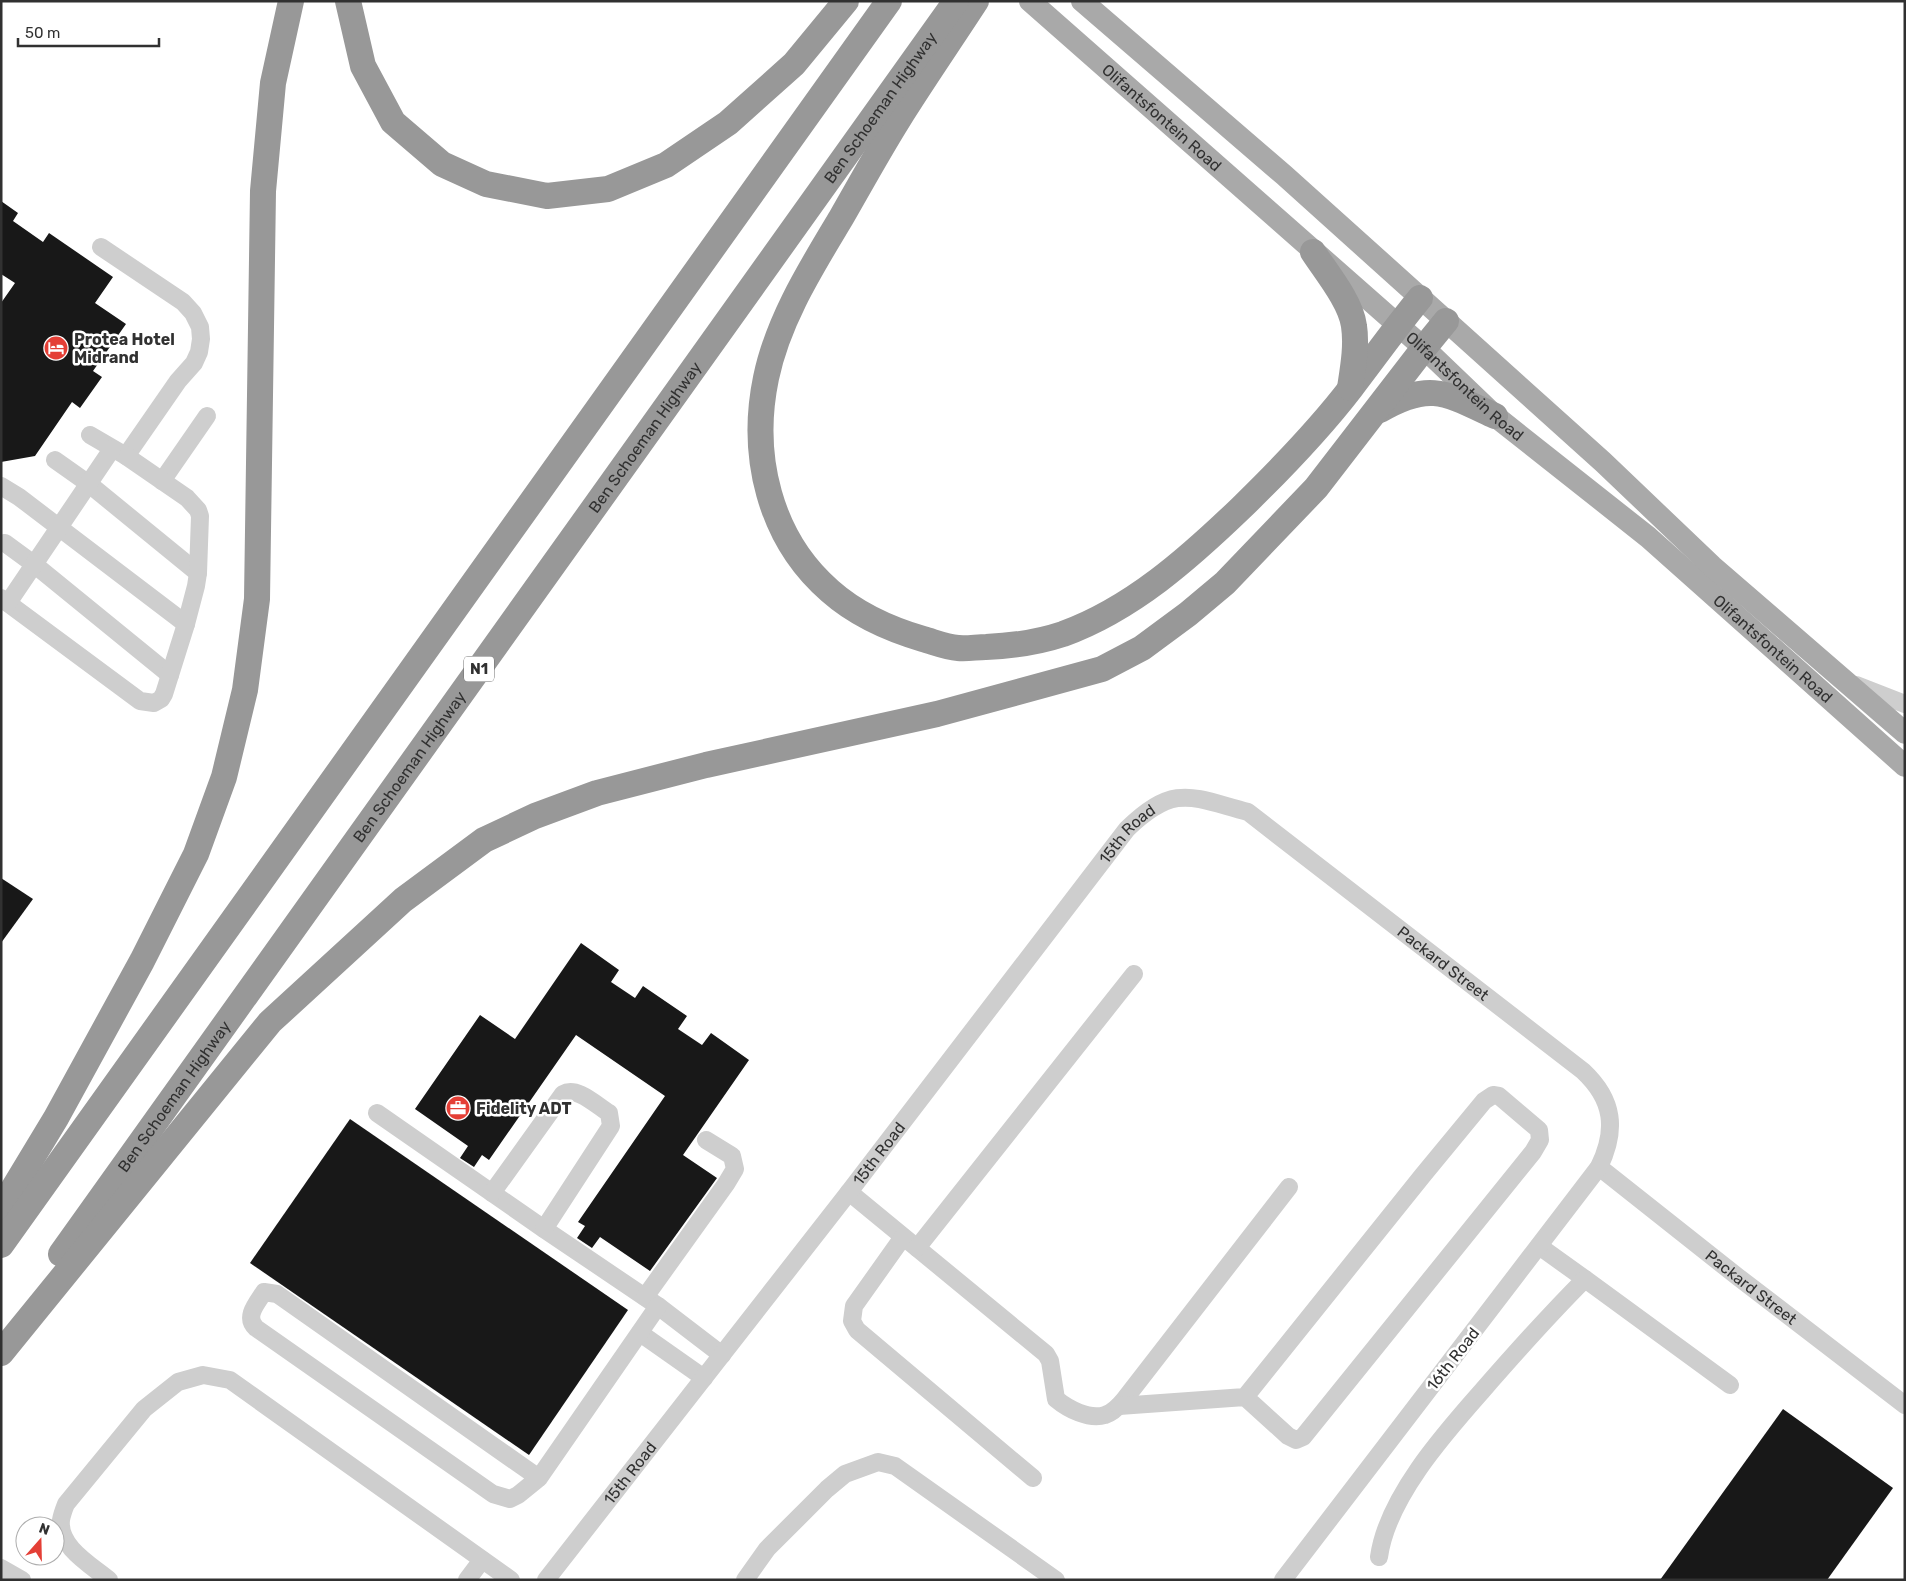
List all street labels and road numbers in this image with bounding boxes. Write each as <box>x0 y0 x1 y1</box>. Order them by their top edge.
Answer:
street label: Ben Schoeman Highway <box>820 28 940 187</box>
street label: Olifantsfontein Road <box>1098 60 1226 175</box>
street label: Olifantsfontein Road <box>1402 327 1528 445</box>
street label: Ben Schoeman Highway <box>584 358 705 516</box>
street label: Olifantsfontein Road <box>1710 591 1837 706</box>
road number: N1 <box>464 656 494 682</box>
street label: Ben Schoeman Highway <box>349 687 470 846</box>
street label: 15th Road <box>1095 800 1158 867</box>
street label: Packard Street <box>1394 922 1493 1004</box>
street label: Ben Schoeman Highway <box>113 1017 234 1175</box>
street label: 15th Road <box>848 1118 909 1189</box>
street label: Packard Street <box>1702 1246 1801 1328</box>
street label: 16th Road <box>1423 1324 1483 1394</box>
street label: 15th Road <box>599 1438 660 1508</box>

